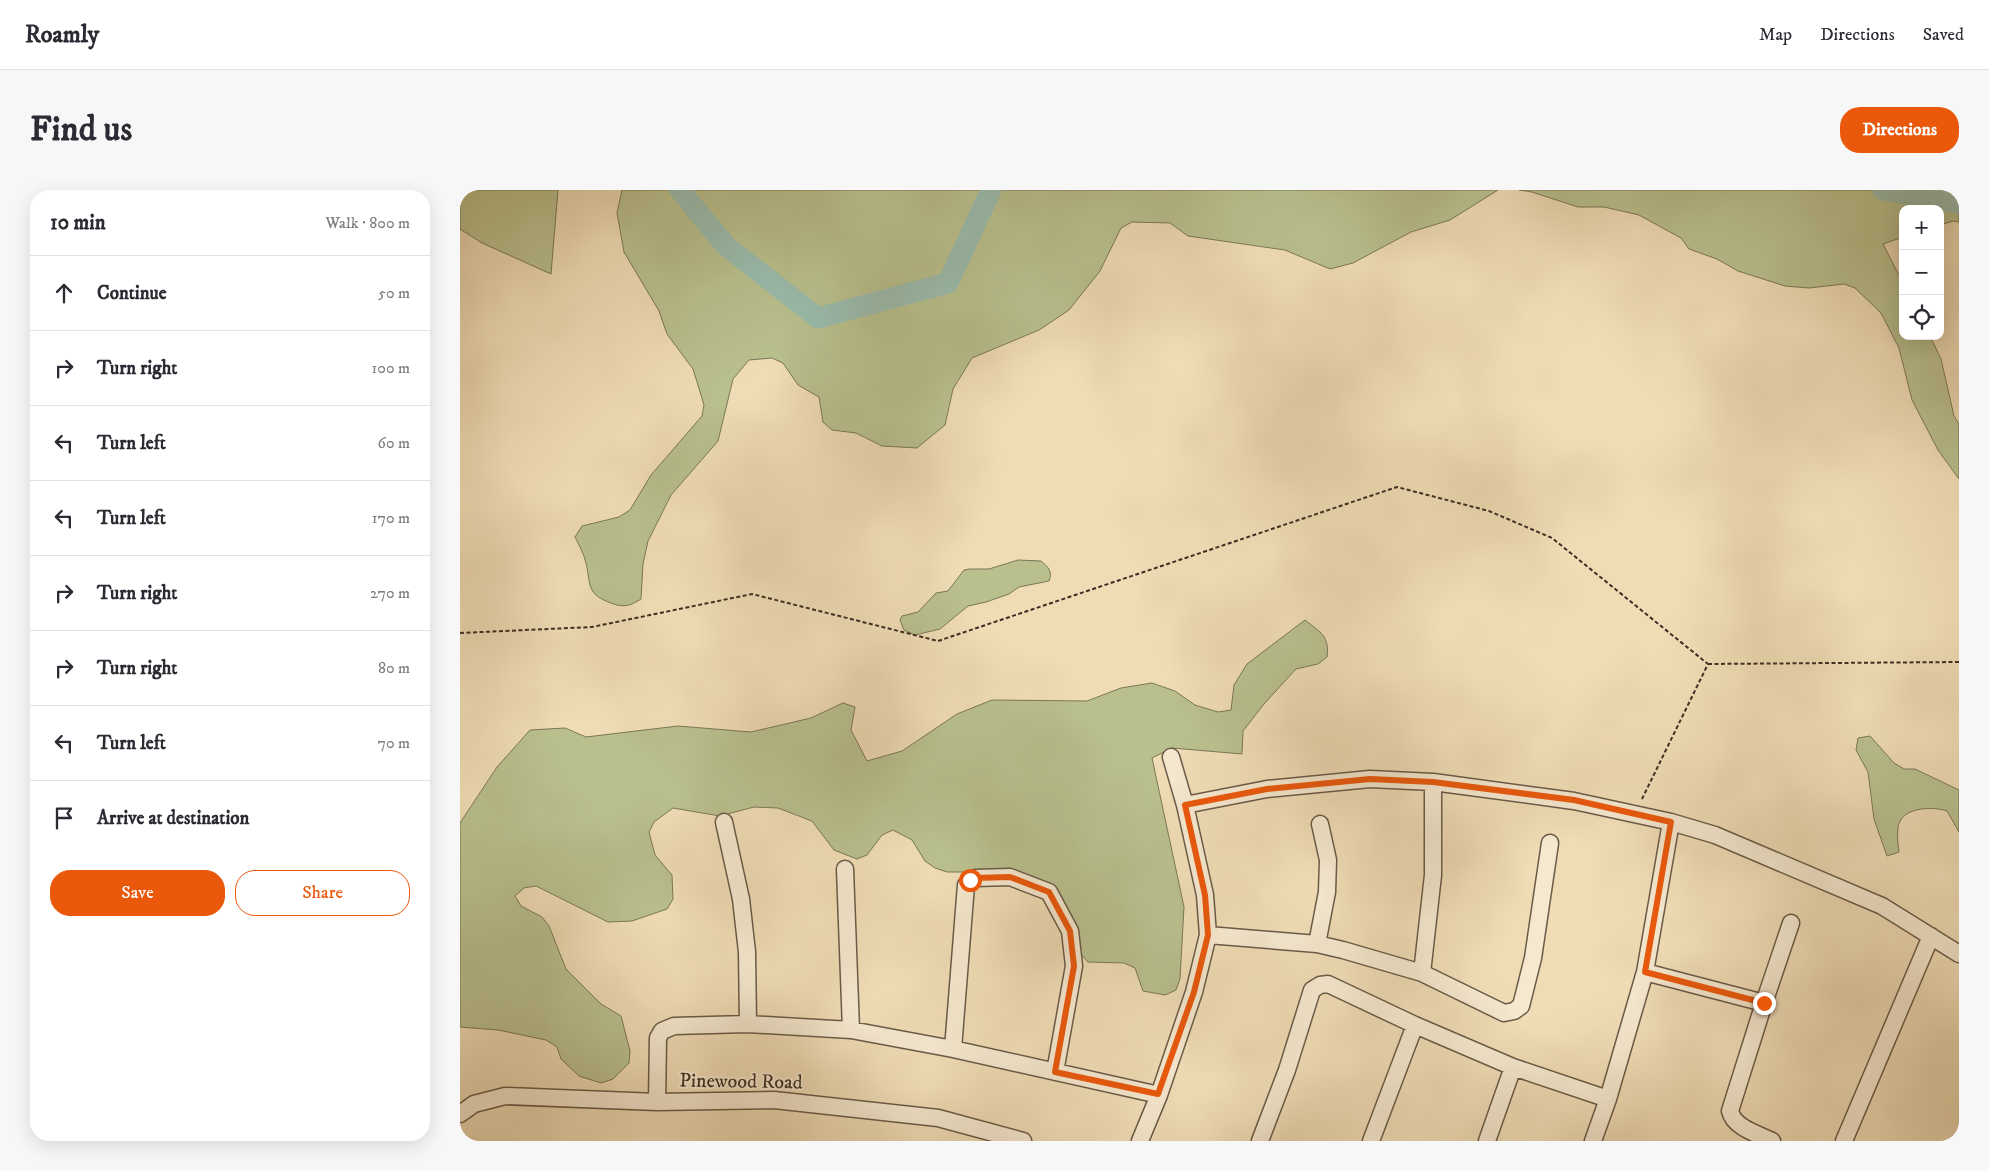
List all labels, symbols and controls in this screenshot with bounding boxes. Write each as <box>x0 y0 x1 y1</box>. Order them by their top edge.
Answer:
text: Roamly <box>25 20 99 50</box>
text: Map <box>1759 24 1792 46</box>
text: Directions <box>1820 24 1895 46</box>
text: Saved <box>1923 24 1964 46</box>
button: Directions <box>1840 107 1959 153</box>
text: Find us <box>30 108 132 152</box>
map controls <box>1899 205 1944 340</box>
button: + <box>1899 205 1944 250</box>
text: 10 min <box>50 210 106 236</box>
text: Walk · 800 m <box>325 213 410 233</box>
button: − <box>1899 250 1944 295</box>
icon: ahead <box>50 279 78 307</box>
text: Continue <box>97 282 167 305</box>
text: 50 m <box>378 283 410 303</box>
button: locate <box>1899 295 1944 340</box>
icon: right <box>50 354 78 382</box>
text: Turn right <box>97 357 177 380</box>
text: 100 m <box>372 358 410 378</box>
icon: left <box>50 429 78 457</box>
text: Turn left <box>97 432 166 455</box>
text: 60 m <box>378 433 410 453</box>
icon: left <box>50 504 78 532</box>
text: Turn left <box>97 507 166 530</box>
text: 170 m <box>372 508 410 528</box>
icon: right <box>50 579 78 607</box>
text: Turn right <box>97 582 177 605</box>
text: 270 m <box>370 583 410 603</box>
icon: right <box>50 654 78 682</box>
text: Turn right <box>97 657 177 680</box>
text: 80 m <box>378 658 410 678</box>
icon: left <box>50 729 78 757</box>
text: Turn left <box>97 732 166 755</box>
text: 70 m <box>378 733 410 753</box>
icon: arrive <box>50 804 78 832</box>
text: Arrive at destination <box>97 807 249 830</box>
route start <box>959 869 982 892</box>
button: Save <box>50 870 225 916</box>
button: Share <box>235 870 410 916</box>
route end <box>1753 992 1776 1015</box>
street label: Pinewood Road <box>679 1068 803 1096</box>

